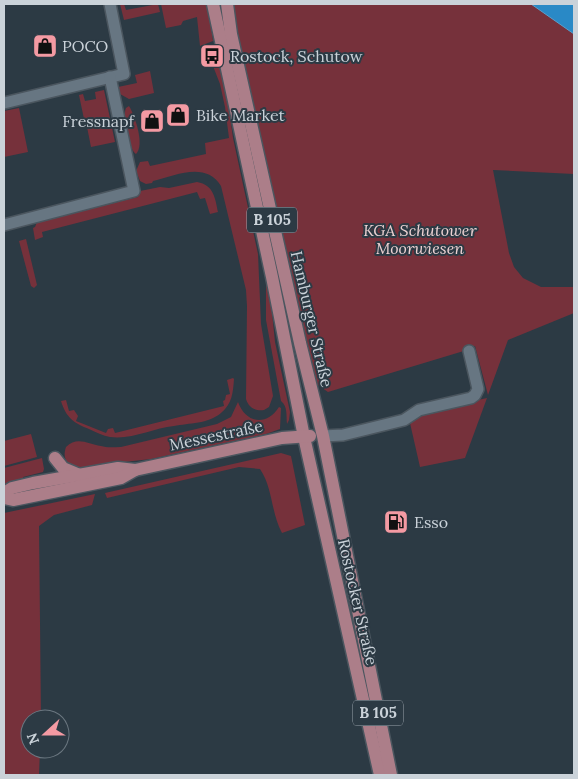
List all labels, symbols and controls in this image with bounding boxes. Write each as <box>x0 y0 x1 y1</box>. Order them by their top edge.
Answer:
shop icon: POCO <box>32 33 58 59</box>
place label: POCO <box>62 36 108 56</box>
bus stop icon: Rostock, Schutow <box>199 43 225 69</box>
place label: Rostock, Schutow <box>230 46 363 66</box>
shop icon: Bike Market <box>165 102 191 128</box>
place label: Bike Market <box>196 105 286 125</box>
shop icon: Fressnapf <box>139 108 165 134</box>
place label: Fressnapf <box>62 111 136 131</box>
road number: B 105 <box>247 208 297 232</box>
park label: KGA Schutower Moorwiesen <box>363 220 477 258</box>
street label: Hamburger Straße <box>287 249 337 389</box>
street label: Messestraße <box>167 415 265 455</box>
fuel station icon: Esso <box>383 509 409 535</box>
place label: Esso <box>414 512 448 532</box>
street label: Rostocker Straße <box>334 537 382 667</box>
road number: B 105 <box>353 700 403 726</box>
north arrow <box>20 709 70 759</box>
text: N <box>22 730 43 747</box>

